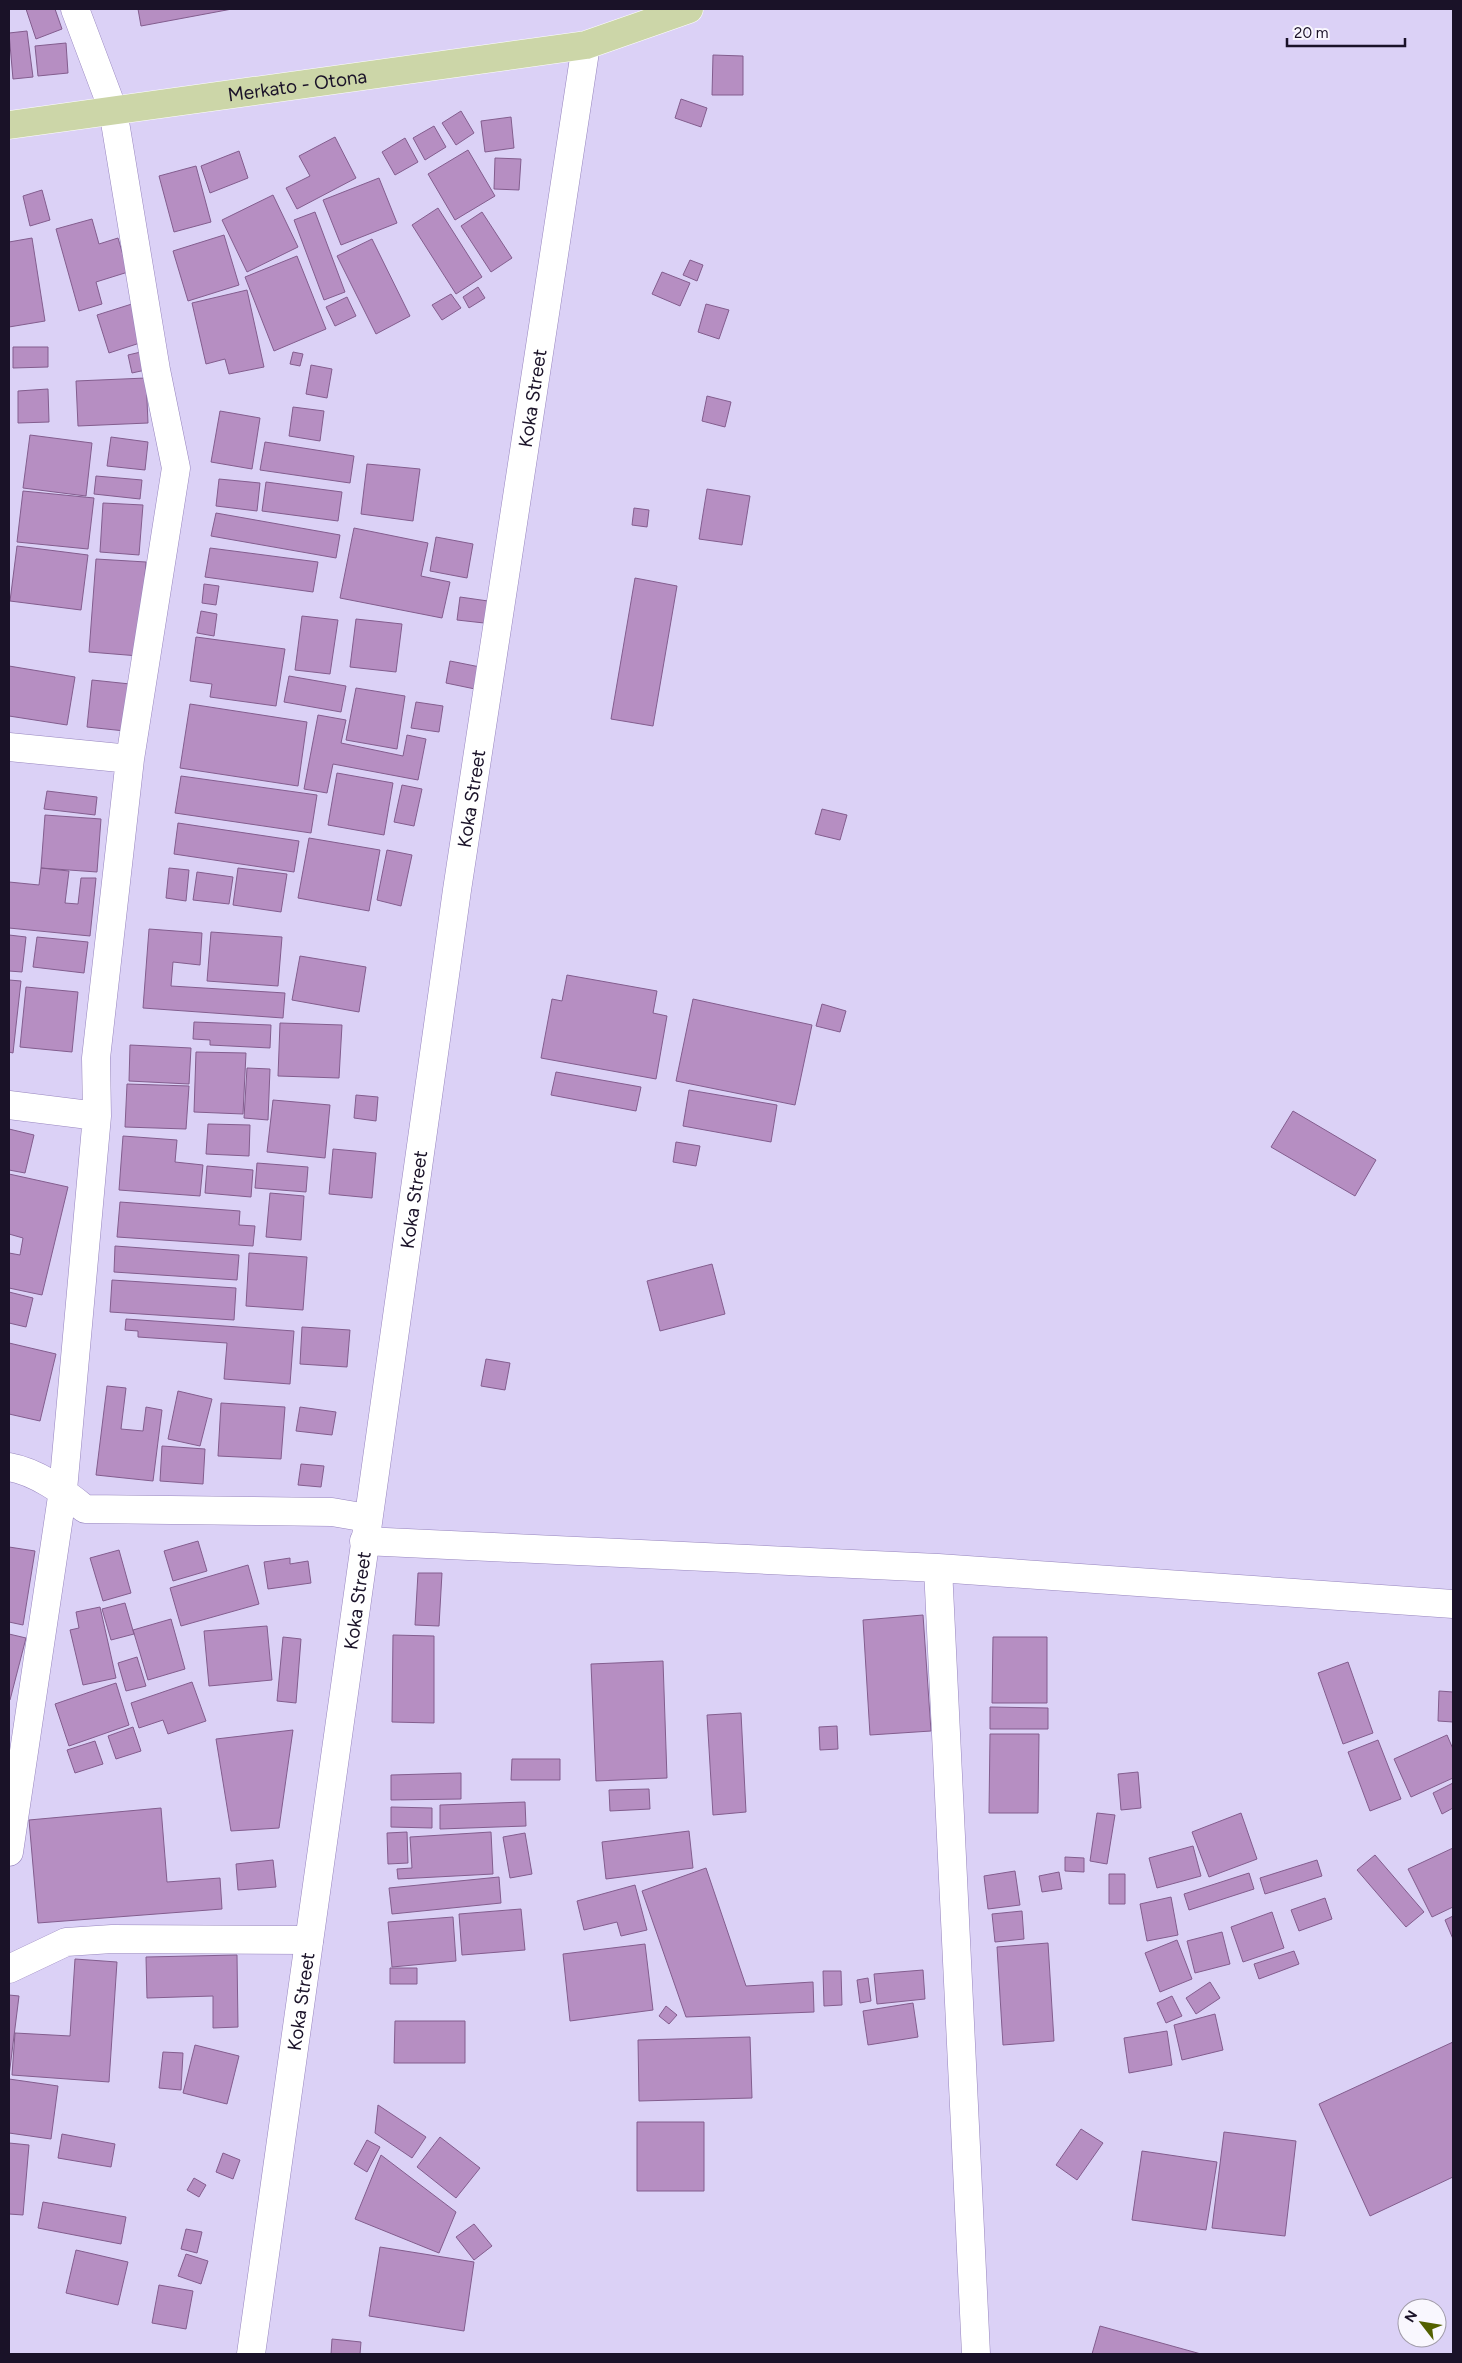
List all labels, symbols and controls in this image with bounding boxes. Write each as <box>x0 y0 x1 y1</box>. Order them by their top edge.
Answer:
scale bar <box>1287 15 1404 47</box>
text: 20 m <box>1294 24 1328 42</box>
street label: Merkato - Otona <box>226 65 368 107</box>
street label: Koka Street <box>514 347 551 449</box>
street label: Koka Street <box>453 748 490 849</box>
street label: Koka Street <box>396 1149 432 1250</box>
street label: Koka Street <box>339 1550 376 1651</box>
street label: Koka Street <box>283 1951 319 2052</box>
north arrow <box>1397 2298 1447 2348</box>
text: N <box>1401 2308 1421 2326</box>

